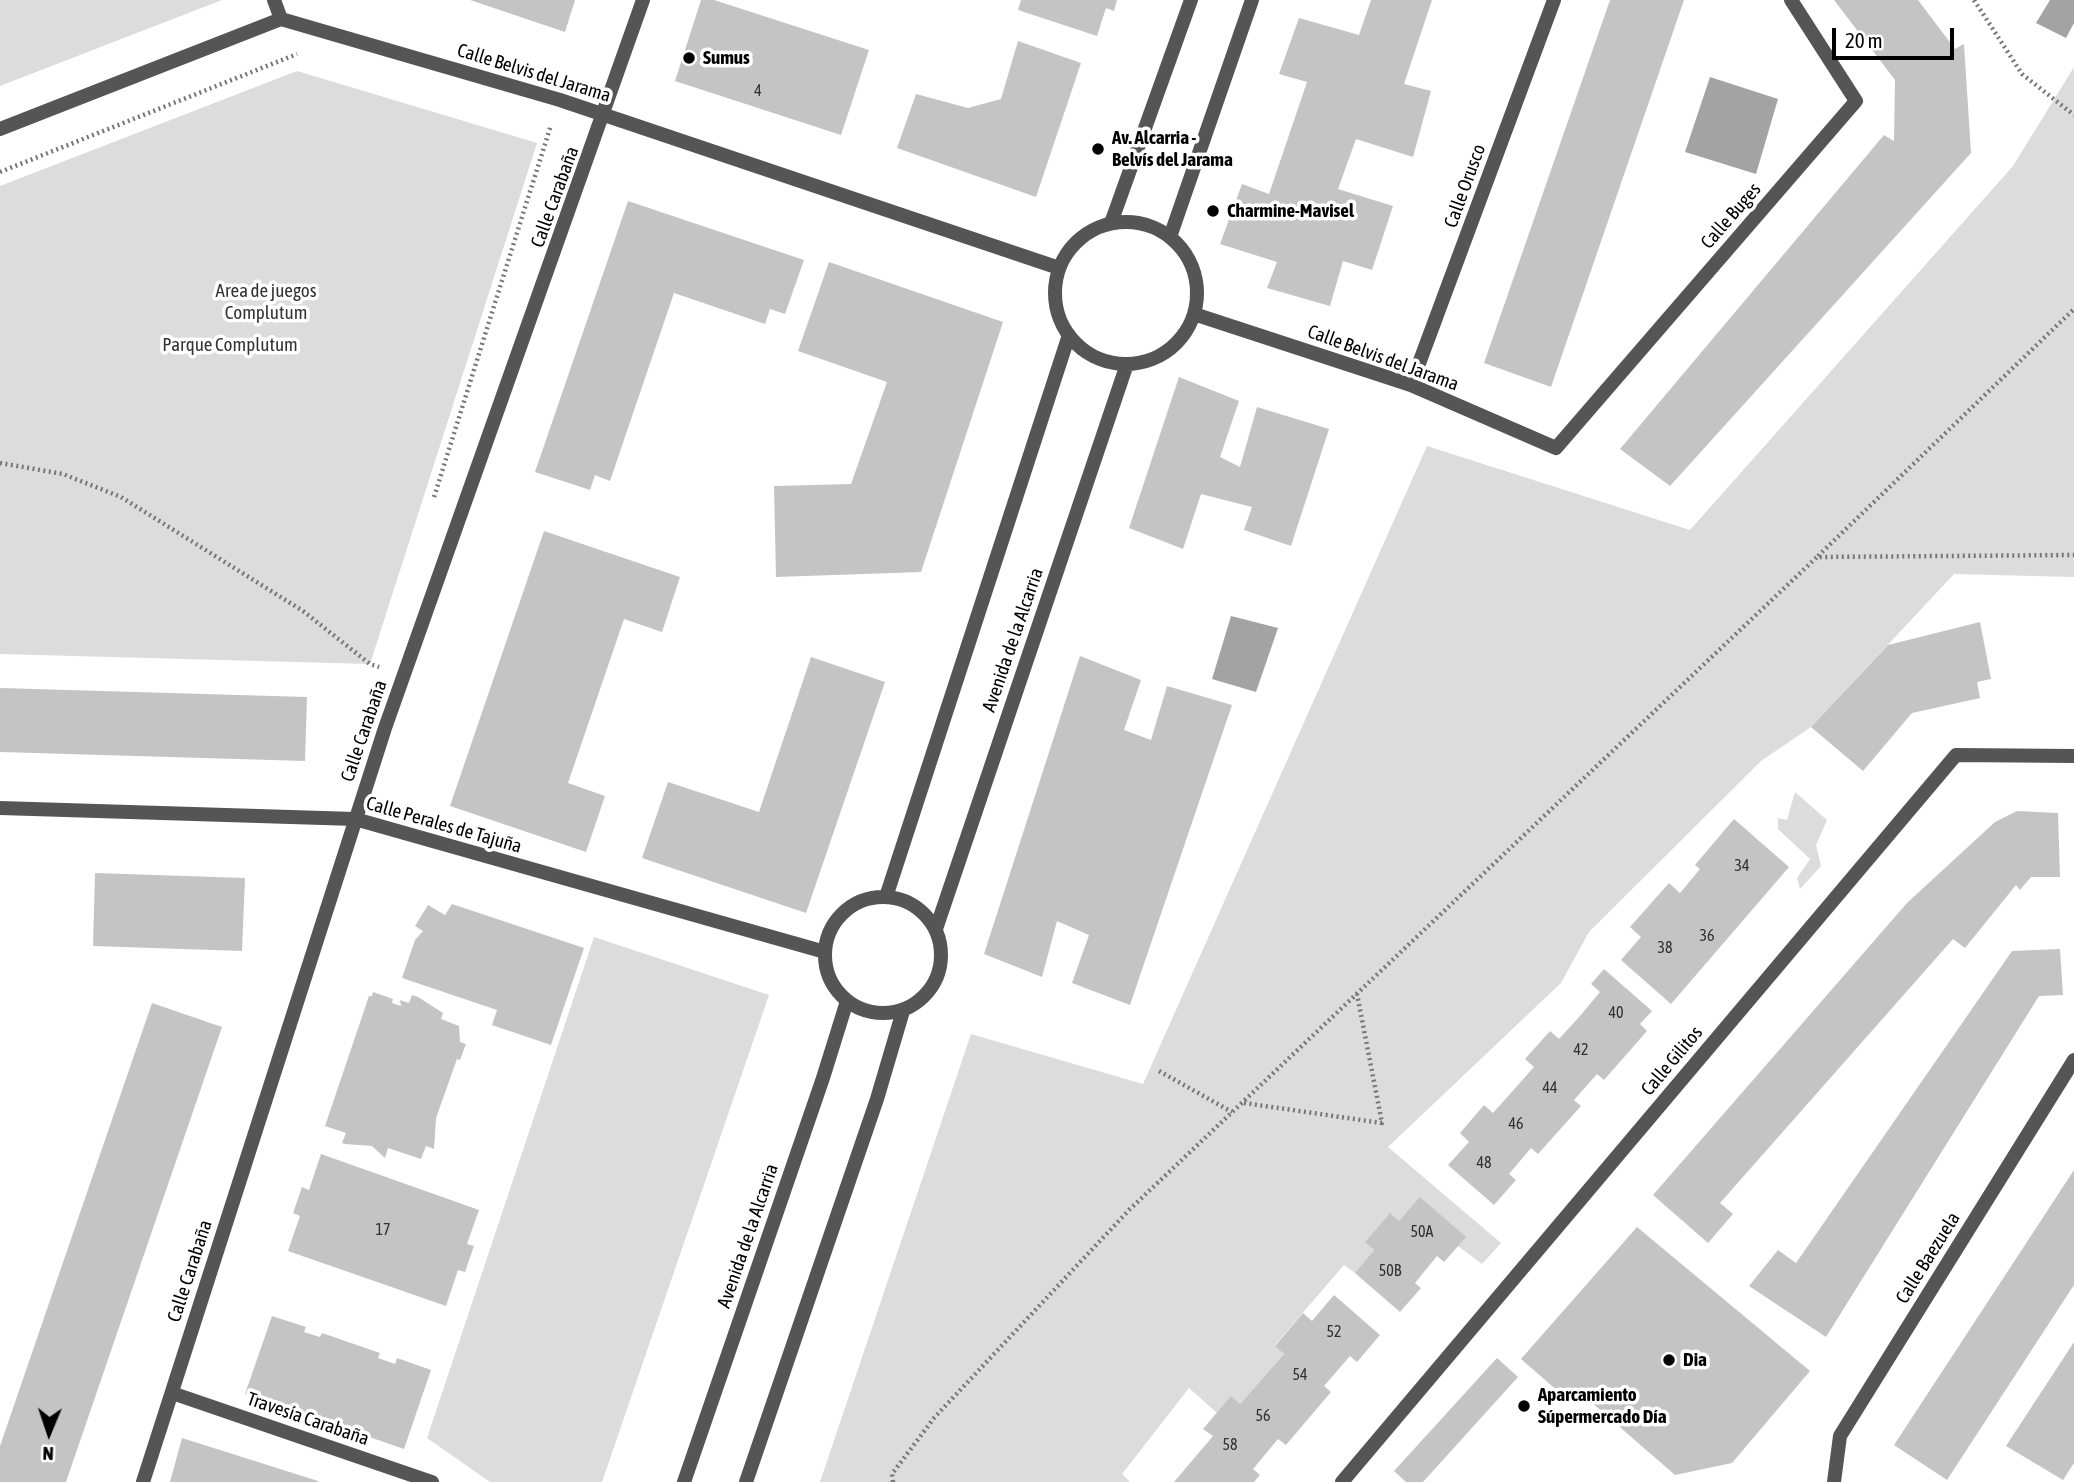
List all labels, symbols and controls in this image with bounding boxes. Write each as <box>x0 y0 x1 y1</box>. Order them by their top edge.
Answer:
scale bar <box>1836 14 1958 58</box>
text: 20 m <box>1845 28 1883 52</box>
street label: Calle Belvis del Jarama <box>455 39 613 107</box>
place label: Sumus <box>703 47 750 69</box>
marker: Sumus <box>681 50 697 66</box>
house number: 4 <box>754 81 762 101</box>
place label: Av. Alcarria - Belvís del Jarama <box>1112 127 1233 171</box>
marker: Av. Alcarria - Belvís del Jarama <box>1090 141 1106 157</box>
street label: Calle Orusco <box>1439 141 1491 231</box>
street label: Calle Carabaña <box>526 143 584 251</box>
street label: Calle Buges <box>1696 178 1766 254</box>
place label: Charmine-Mavisel <box>1227 200 1354 222</box>
marker: Charmine-Mavisel <box>1205 203 1221 219</box>
park label: Area de juegos Complutum <box>216 280 316 324</box>
street label: Calle Belvis del Jarama <box>1304 320 1462 396</box>
park label: Parque Complutum <box>162 334 298 356</box>
street label: Avenida de la Alcarria <box>978 565 1048 715</box>
street label: Calle Carabaña <box>336 677 392 785</box>
street label: Calle Perales de Tajuña <box>364 792 524 858</box>
house number: 34 <box>1734 856 1750 876</box>
house number: 36 <box>1699 926 1715 946</box>
house number: 38 <box>1657 938 1673 958</box>
house number: 40 <box>1608 1003 1624 1023</box>
street label: Calle Gilitos <box>1637 1022 1707 1100</box>
house number: 42 <box>1573 1040 1589 1060</box>
house number: 44 <box>1542 1078 1558 1098</box>
house number: 46 <box>1508 1114 1524 1134</box>
house number: 48 <box>1476 1153 1492 1173</box>
street label: Avenida de la Alcarria <box>713 1161 783 1311</box>
street label: Calle Baezuela <box>1891 1208 1965 1308</box>
street label: Calle Carabaña <box>163 1217 217 1325</box>
house number: 17 <box>375 1220 391 1240</box>
house number: 50A <box>1411 1222 1433 1242</box>
house number: 50B <box>1379 1261 1401 1281</box>
house number: 52 <box>1326 1322 1342 1342</box>
place label: Dia <box>1683 1349 1707 1371</box>
marker: Dia <box>1661 1352 1677 1368</box>
house number: 54 <box>1292 1365 1308 1385</box>
place label: Aparcamiento Súpermercado Día <box>1538 1384 1667 1428</box>
street label: Travesía Carabaña <box>244 1387 372 1451</box>
north arrow <box>14 1398 84 1468</box>
marker: Aparcamiento Súpermercado Día <box>1516 1398 1532 1414</box>
house number: 56 <box>1255 1406 1271 1426</box>
house number: 58 <box>1222 1435 1238 1455</box>
text: N <box>42 1443 54 1465</box>

